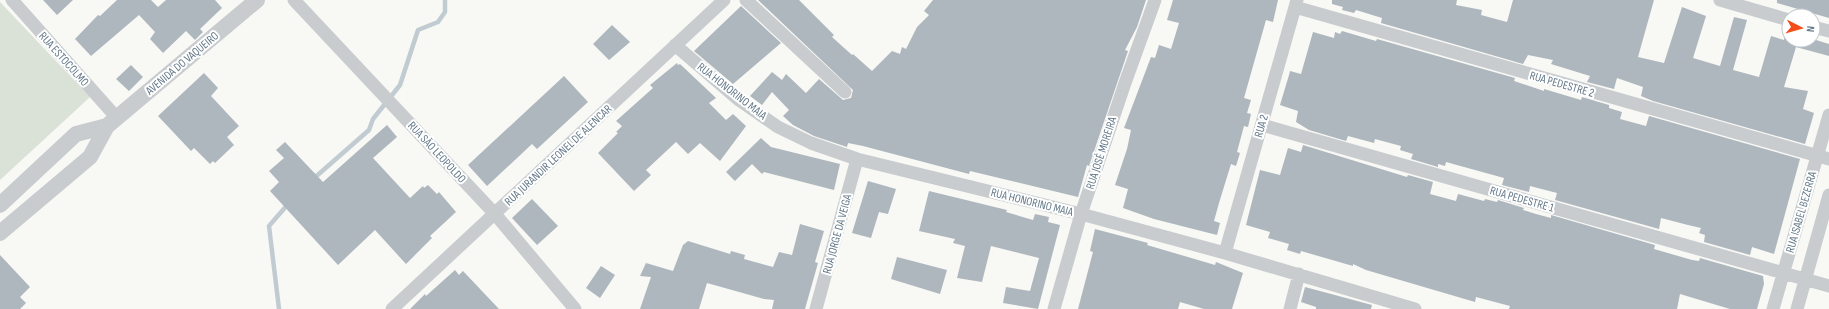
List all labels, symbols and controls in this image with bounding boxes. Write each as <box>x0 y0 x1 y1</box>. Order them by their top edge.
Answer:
north arrow <box>1781 8 1821 48</box>
text: N <box>1804 25 1817 33</box>
street label: AVENIDA DO VAQUEIRO <box>142 28 222 99</box>
street label: RUA ESTOCOLMO <box>35 29 92 90</box>
street label: RUA HONORINO MAIA <box>694 60 770 124</box>
street label: RUA PEDESTRE 2 <box>1528 68 1596 101</box>
street label: RUA JURANDIR LEONEL DE ALENCAR <box>501 101 616 209</box>
street label: RUA 2 <box>1251 113 1272 139</box>
street label: RUA JOSÉ MOREIRA <box>1083 114 1120 191</box>
street label: RUA SÃO LEOPOLDO <box>404 118 469 186</box>
street label: RUA ISABEL BEZERRA <box>1783 169 1821 255</box>
street label: RUA PEDESTRE 1 <box>1488 183 1556 216</box>
street label: RUA HONORINO MAIA <box>989 185 1075 220</box>
street label: RUA JORGE DA VEIGA <box>820 192 856 276</box>

